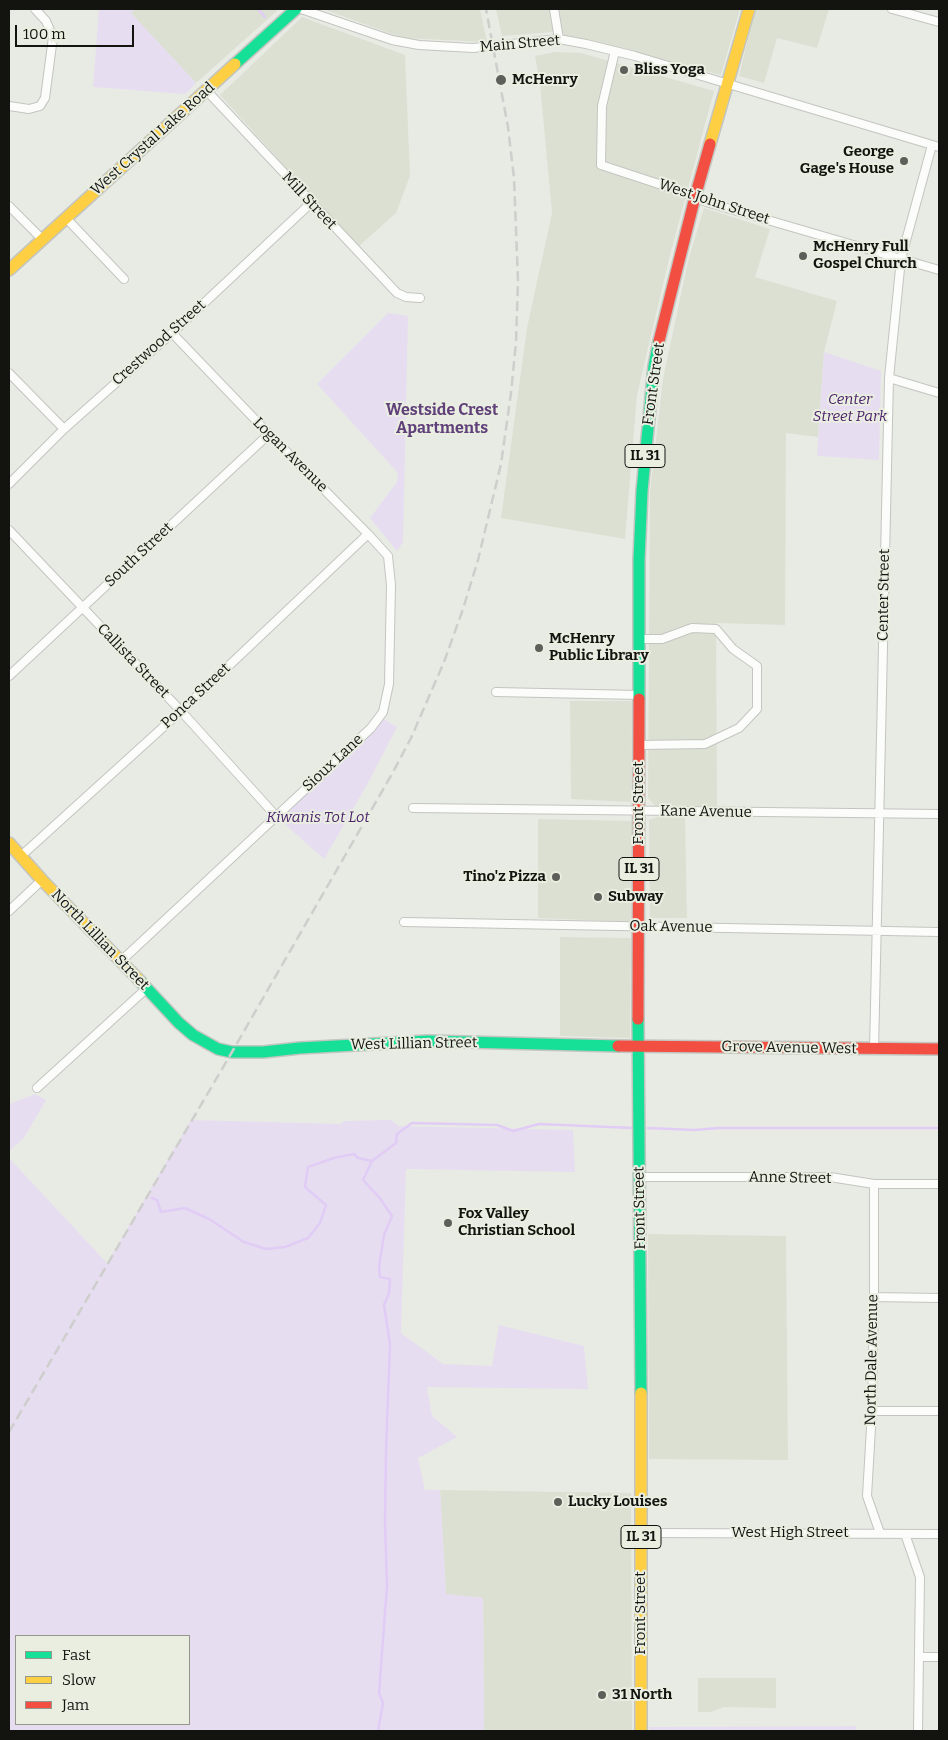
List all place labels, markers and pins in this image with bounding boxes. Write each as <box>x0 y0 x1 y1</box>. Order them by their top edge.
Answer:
place label: Bliss Yoga <box>634 61 705 79</box>
marker: Bliss Yoga <box>618 64 630 76</box>
place label: McHenry <box>512 71 578 89</box>
marker: McHenry <box>494 73 508 87</box>
place label: George Gage's House <box>800 143 894 178</box>
marker: George Gage's House <box>898 155 910 167</box>
place label: McHenry Full Gospel Church <box>813 238 917 273</box>
marker: McHenry Full Gospel Church <box>797 250 809 262</box>
place label: McHenry Public Library <box>549 630 649 665</box>
marker: McHenry Public Library <box>533 642 545 654</box>
place label: Tino'z Pizza <box>463 868 546 886</box>
marker: Tino'z Pizza <box>550 871 562 883</box>
place label: Subway <box>608 888 663 906</box>
marker: Subway <box>592 891 604 903</box>
place label: Fox Valley Christian School <box>458 1205 575 1240</box>
marker: Fox Valley Christian School <box>442 1217 454 1229</box>
place label: Lucky Louises <box>568 1493 667 1511</box>
marker: Lucky Louises <box>552 1496 564 1508</box>
place label: 31 North <box>612 1686 672 1704</box>
marker: 31 North <box>596 1689 608 1701</box>

